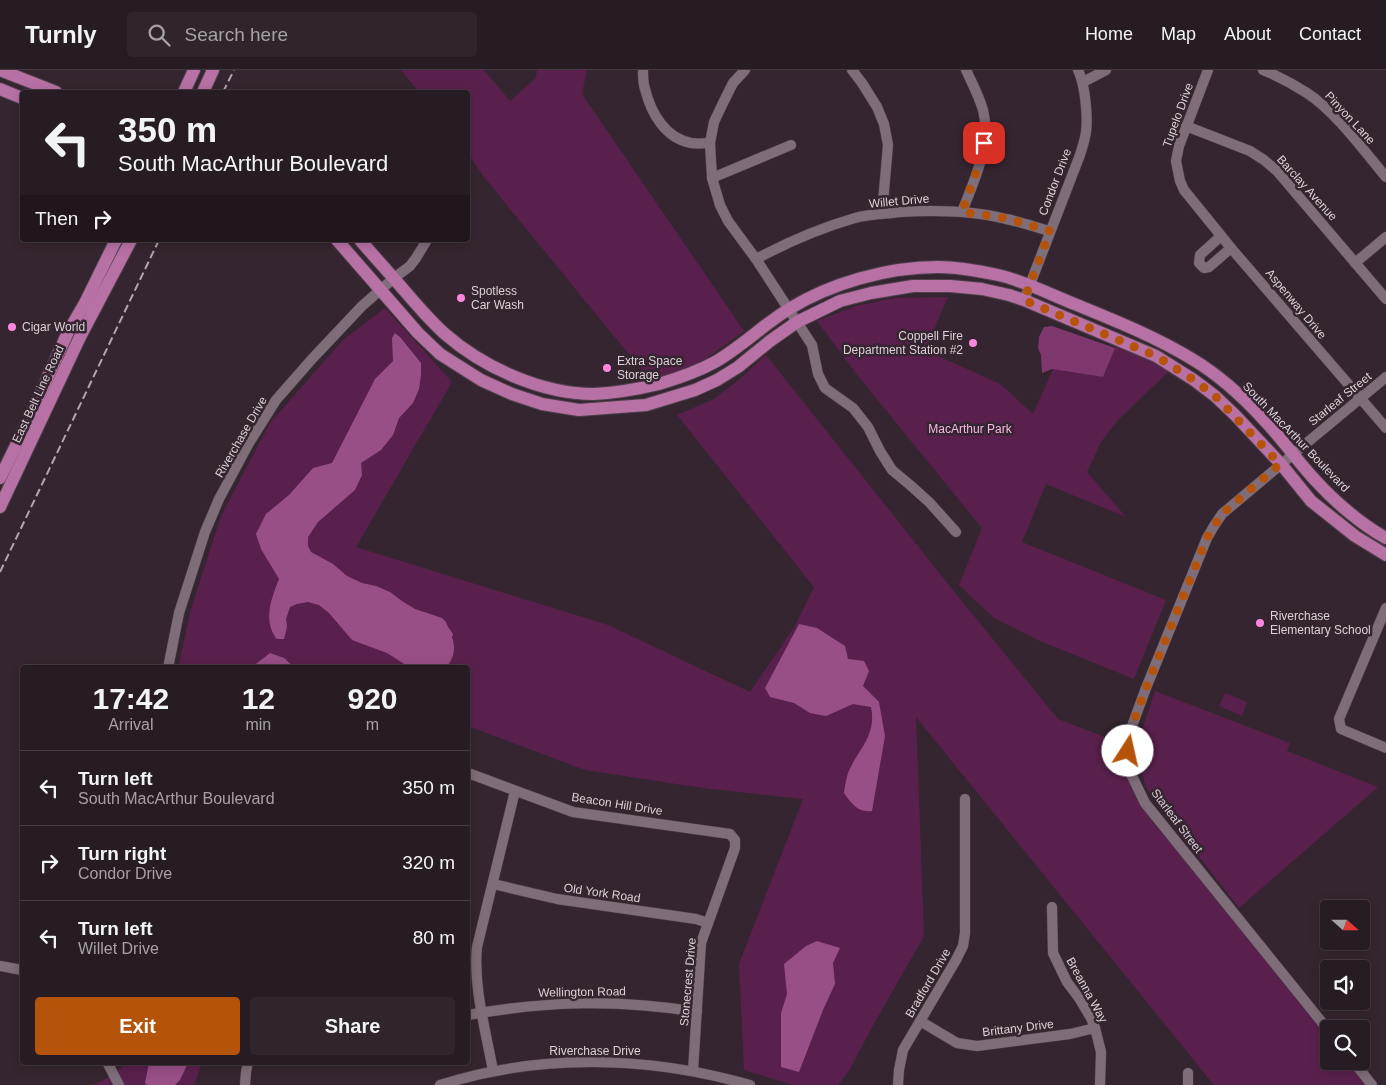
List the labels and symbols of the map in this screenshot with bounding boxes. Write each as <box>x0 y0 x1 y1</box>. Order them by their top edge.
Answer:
street label: Tupelo Drive <box>1160 81 1196 149</box>
street label: Pinyon Lane <box>1322 89 1378 147</box>
pin <box>963 122 1005 164</box>
street label: Condor Drive <box>1036 146 1074 218</box>
street label: Barclay Avenue <box>1274 152 1340 224</box>
street label: Willet Drive <box>868 191 930 211</box>
street label: Aspenway Drive <box>1263 266 1329 342</box>
place label: Spotless Car Wash <box>471 284 524 312</box>
marker: Spotless Car Wash <box>455 292 467 304</box>
place label: Cigar World <box>22 320 85 334</box>
marker: Cigar World <box>6 321 18 333</box>
place label: Coppell Fire Department Station #2 <box>843 329 963 357</box>
marker: Coppell Fire Department Station #2 <box>967 337 979 349</box>
street label: East Belt Line Road <box>9 343 67 445</box>
place label: Extra Space Storage <box>617 354 683 382</box>
marker: Extra Space Storage <box>601 362 613 374</box>
street label: Starleaf Street <box>1306 369 1375 429</box>
street label: South MacArthur Boulevard <box>1240 379 1352 495</box>
street label: Riverchase Drive <box>212 394 270 480</box>
park label: MacArthur Park <box>928 422 1013 436</box>
place label: Riverchase Elementary School <box>1270 609 1371 637</box>
marker: Riverchase Elementary School <box>1254 617 1266 629</box>
position arrow <box>1101 724 1153 776</box>
street label: Starleaf Street <box>1148 786 1206 856</box>
street label: Beacon Hill Drive <box>570 790 664 818</box>
street label: Old York Road <box>563 881 641 905</box>
north arrow <box>1320 900 1370 950</box>
street label: Stonecrest Drive <box>677 937 699 1027</box>
street label: Bradford Drive <box>903 946 954 1020</box>
street label: Breanna Way <box>1063 955 1111 1025</box>
street label: Wellington Road <box>538 984 626 1000</box>
street label: Brittany Drive <box>981 1017 1055 1039</box>
street label: Riverchase Drive <box>549 1044 641 1058</box>

